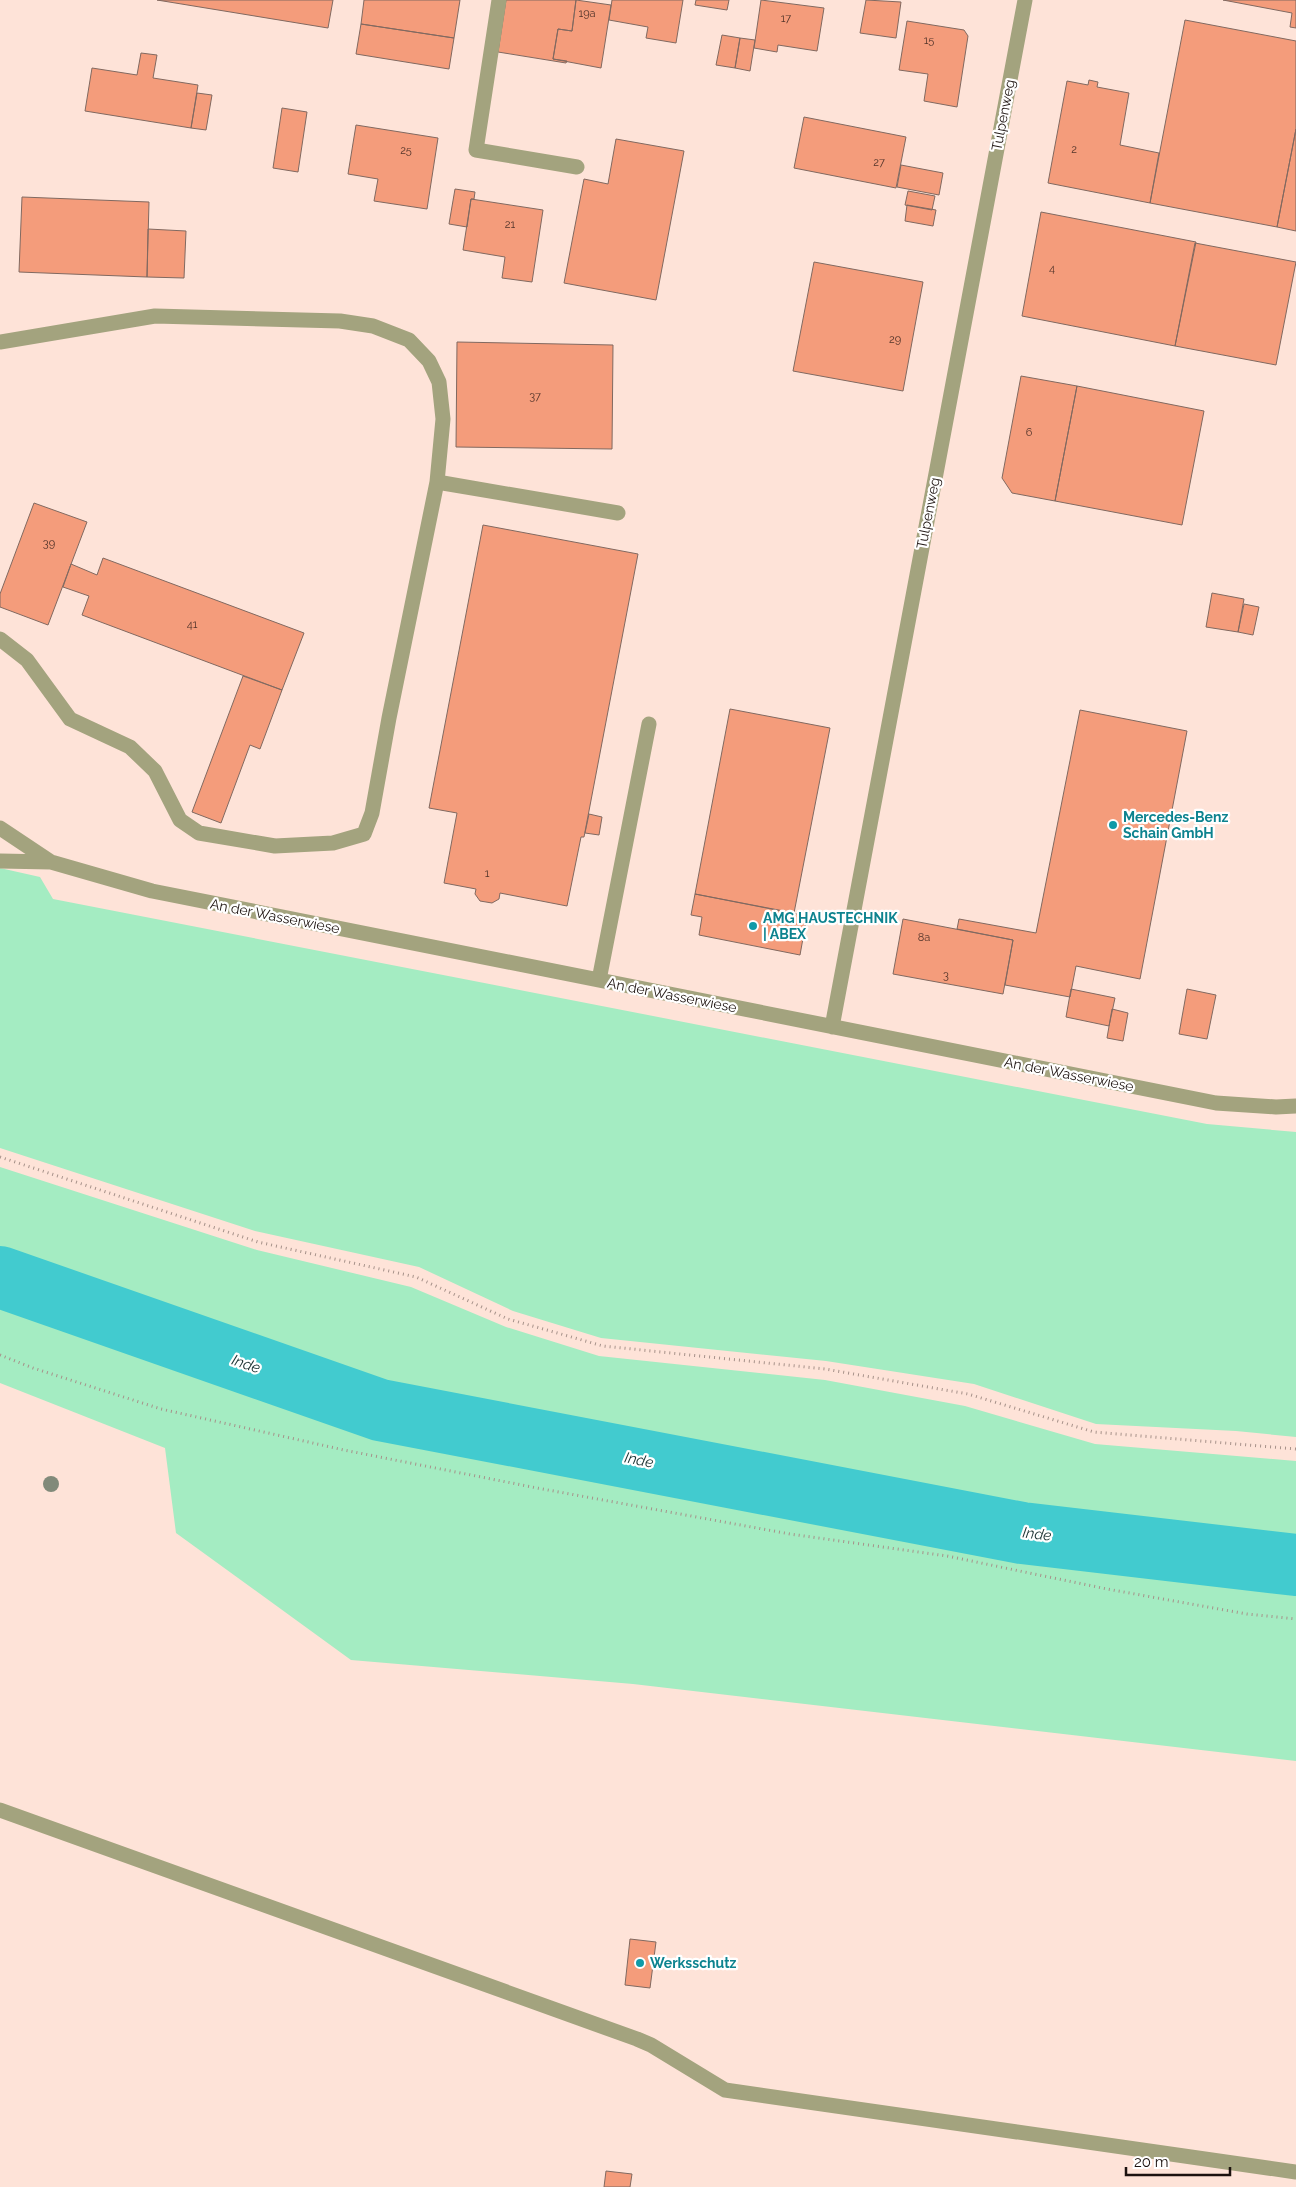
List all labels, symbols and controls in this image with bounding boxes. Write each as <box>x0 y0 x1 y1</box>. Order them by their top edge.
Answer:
house number: 19a <box>578 7 596 20</box>
house number: 17 <box>781 12 791 25</box>
house number: 15 <box>924 34 934 47</box>
street label: Tulpenweg <box>988 78 1018 152</box>
house number: 2 <box>1071 143 1077 156</box>
house number: 25 <box>400 144 412 157</box>
house number: 27 <box>873 156 885 169</box>
house number: 21 <box>505 218 516 231</box>
house number: 4 <box>1049 262 1055 275</box>
house number: 29 <box>889 333 901 346</box>
house number: 37 <box>529 390 541 403</box>
house number: 6 <box>1026 426 1033 439</box>
street label: Tulpenweg <box>913 476 943 550</box>
house number: 39 <box>43 537 55 550</box>
house number: 41 <box>187 618 198 631</box>
place label: Mercedes-Benz Schain GmbH <box>1123 809 1228 841</box>
marker: Mercedes-Benz Schain GmbH <box>1107 819 1119 831</box>
house number: 1 <box>485 867 490 880</box>
street label: An der Wasserwiese <box>209 896 341 936</box>
place label: AMG HAUSTECHNIK | ABEX <box>763 910 898 942</box>
marker: AMG HAUSTECHNIK | ABEX <box>747 920 759 932</box>
house number: 8a <box>918 931 930 944</box>
house number: 3 <box>943 969 949 982</box>
street label: An der Wasserwiese <box>606 975 738 1015</box>
street label: An der Wasserwiese <box>1003 1054 1135 1094</box>
water label: Inde <box>229 1351 263 1377</box>
water label: Inde <box>623 1448 655 1472</box>
water label: Inde <box>1021 1523 1053 1545</box>
place label: Werksschutz <box>650 1955 737 1971</box>
marker: Werksschutz <box>634 1957 646 1969</box>
scale bar <box>1126 2144 1230 2176</box>
text: 20 m <box>1134 2153 1169 2171</box>

